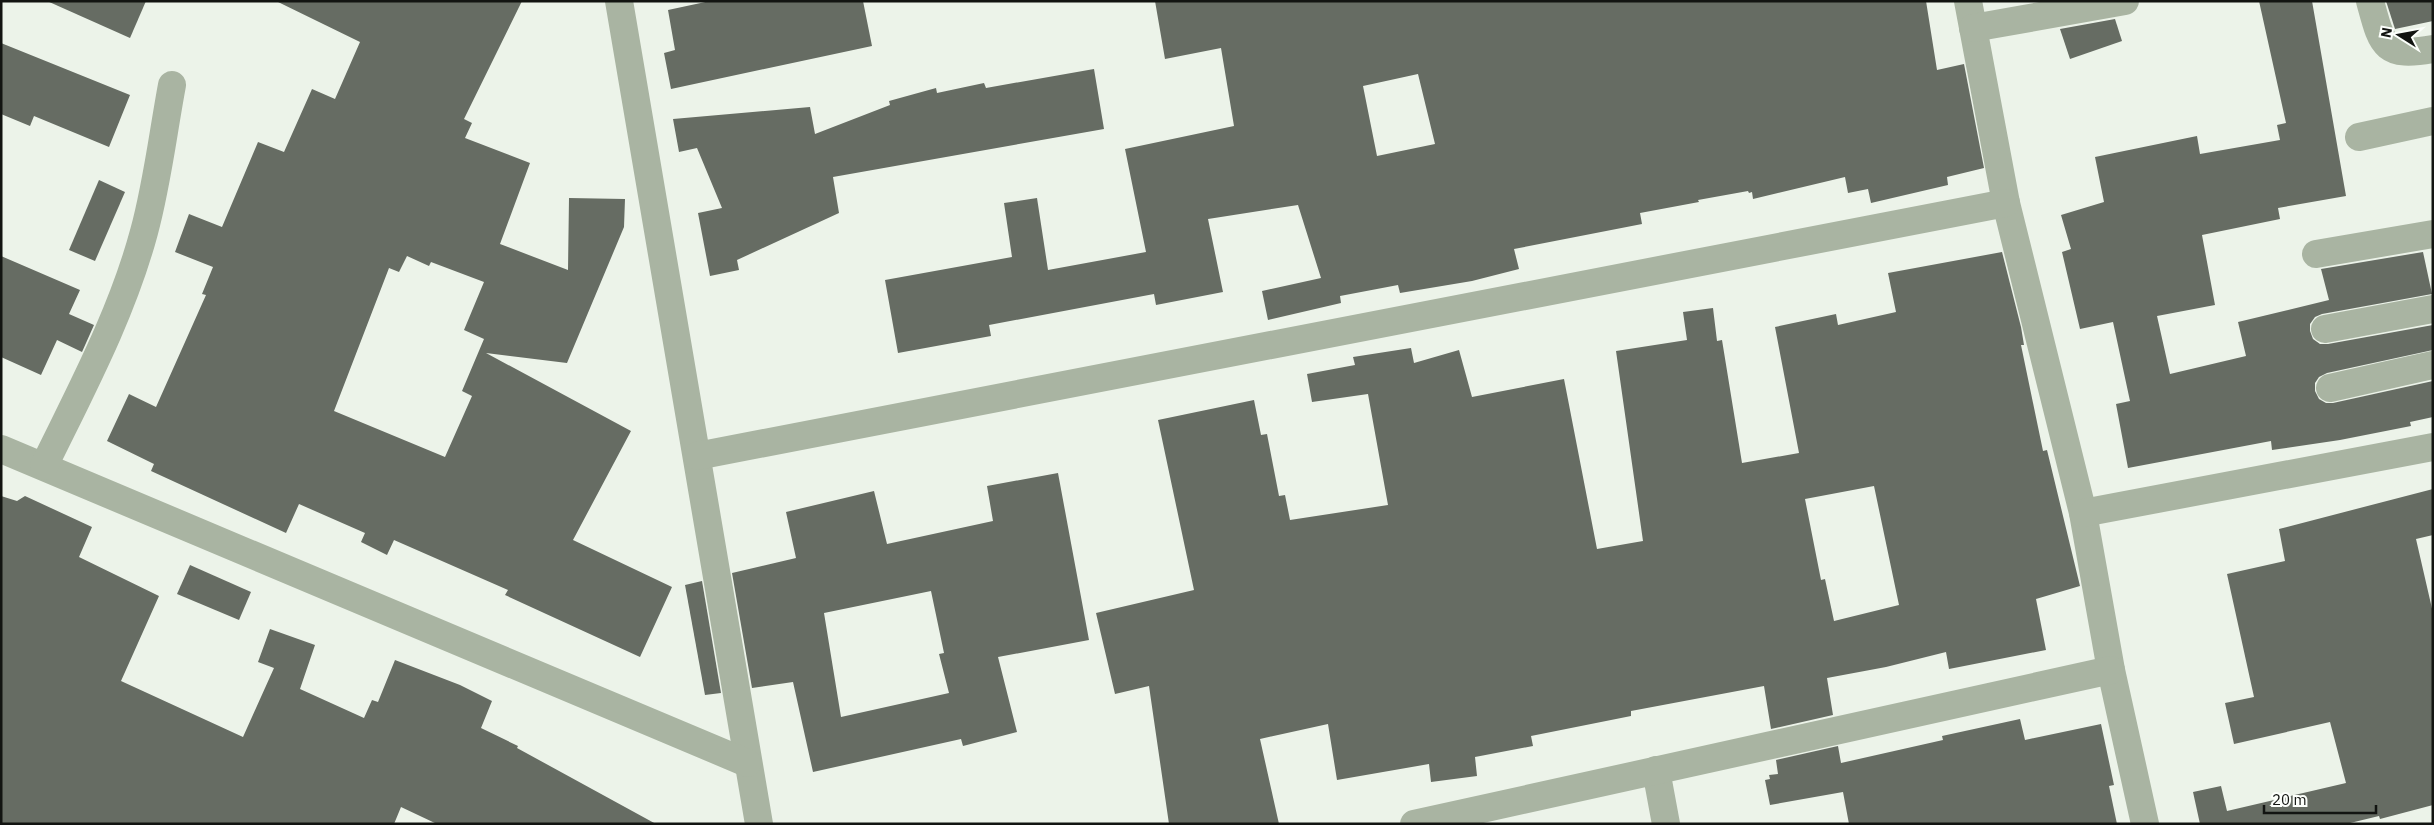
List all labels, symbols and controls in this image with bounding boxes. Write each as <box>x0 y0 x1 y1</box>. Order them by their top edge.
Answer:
north arrow <box>2374 10 2424 60</box>
text: N <box>2376 26 2396 39</box>
scale bar <box>2264 782 2376 814</box>
text: 20 m <box>2272 790 2307 809</box>

